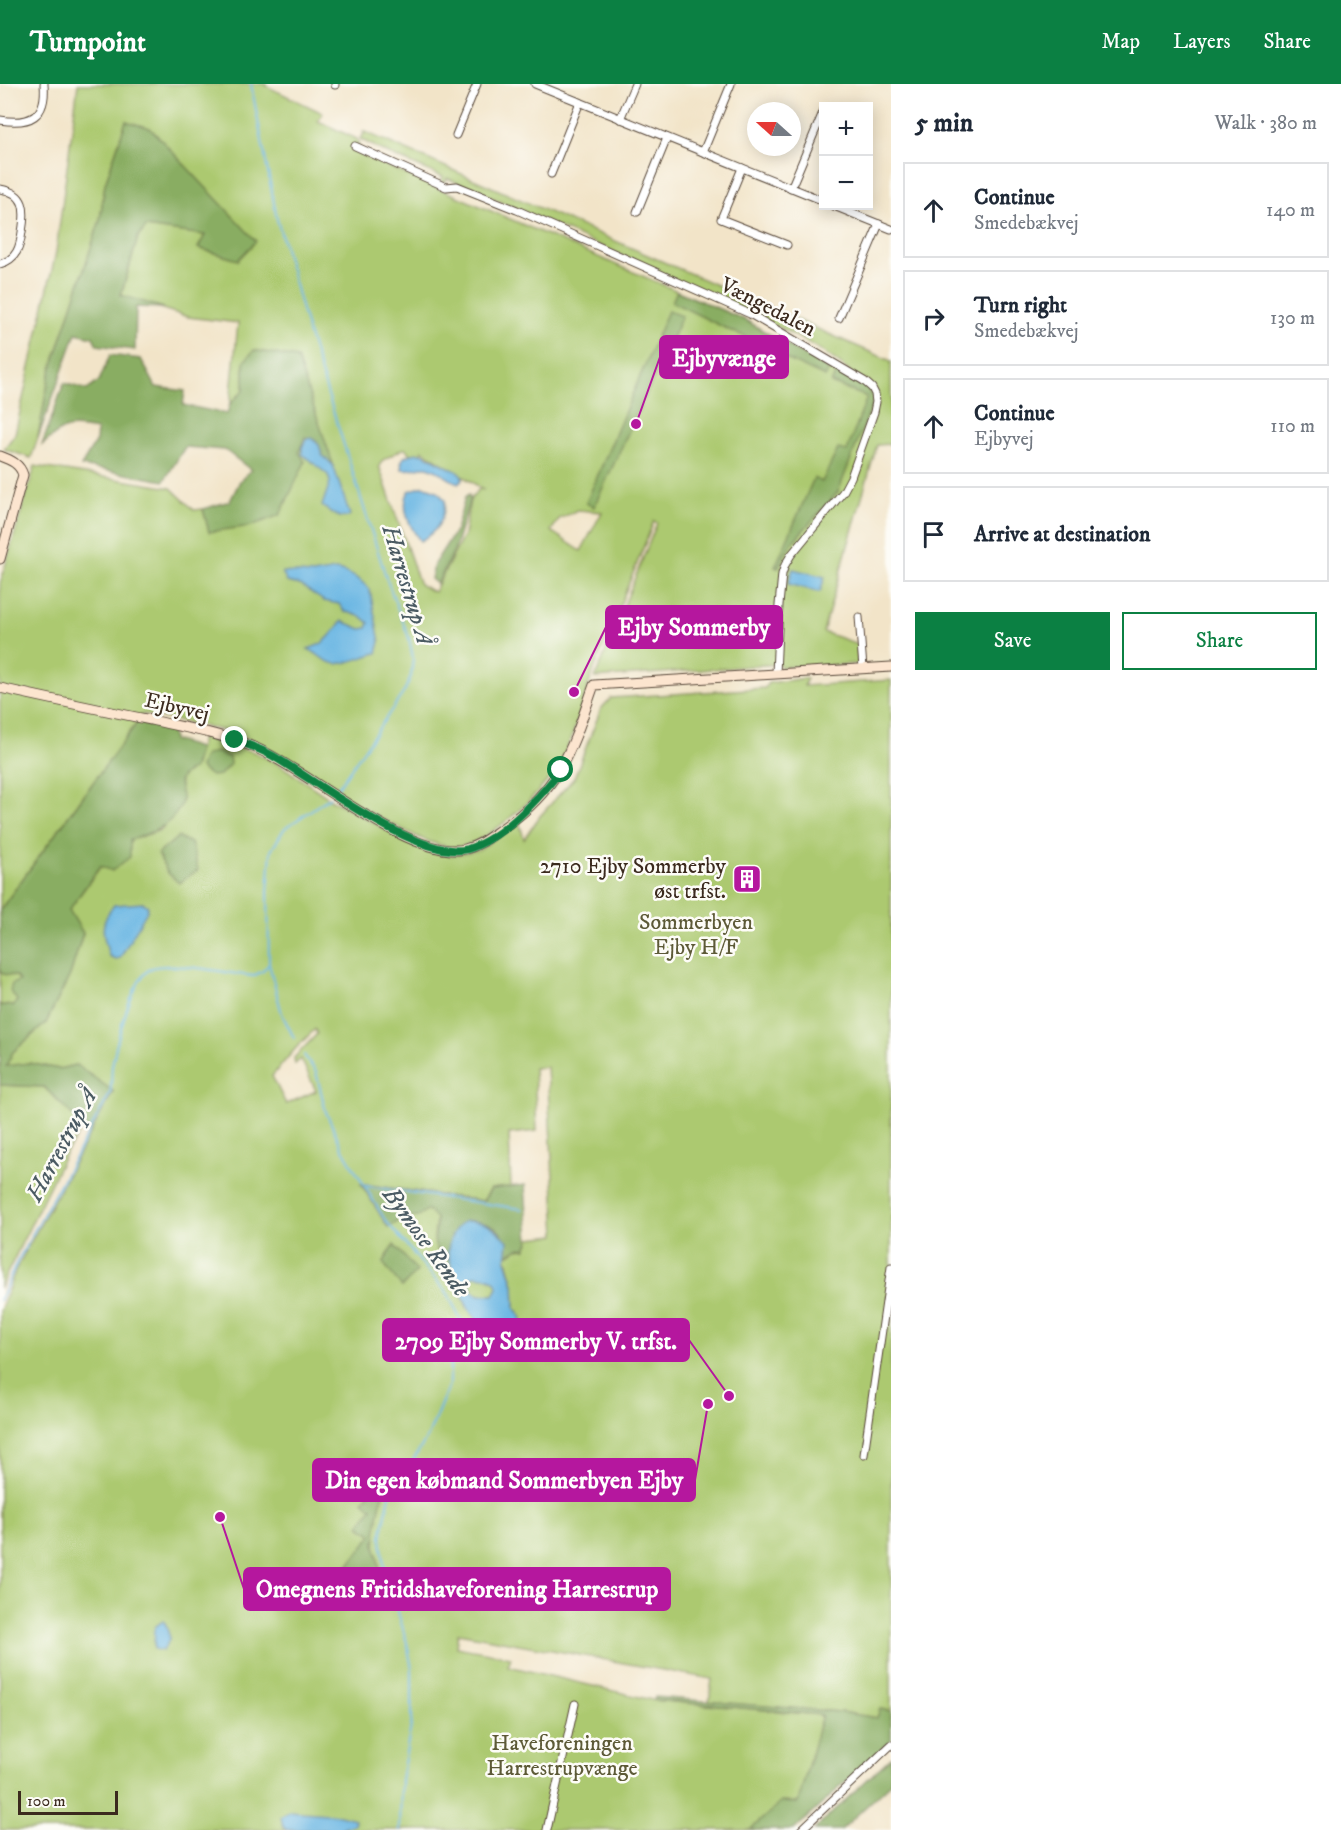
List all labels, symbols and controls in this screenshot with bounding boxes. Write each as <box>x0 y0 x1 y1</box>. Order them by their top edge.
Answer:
text: Turnpoint <box>30 25 146 60</box>
text: Map <box>1101 29 1140 55</box>
text: Layers <box>1173 29 1231 55</box>
text: Share <box>1264 29 1311 55</box>
north arrow <box>747 102 801 156</box>
map controls <box>819 102 873 210</box>
button: + <box>819 102 873 156</box>
text: 5 min <box>915 107 973 140</box>
text: Walk · 380 m <box>1215 111 1317 136</box>
button: − <box>819 156 873 210</box>
text: Continue <box>974 184 1055 211</box>
icon: ahead <box>917 194 950 227</box>
text: 140 m <box>1266 198 1315 223</box>
text: Smedebækvej <box>974 211 1079 236</box>
street label: Vængedalen <box>715 271 821 343</box>
text: Turn right <box>974 292 1067 319</box>
icon: right <box>917 302 950 335</box>
text: 130 m <box>1270 306 1315 331</box>
text: Smedebækvej <box>974 319 1079 344</box>
callout: Ejbyvænge <box>660 336 788 378</box>
text: Ejbyvænge <box>672 344 776 374</box>
text: Continue <box>974 400 1055 427</box>
icon: ahead <box>917 410 950 443</box>
text: 110 m <box>1270 414 1315 439</box>
text: Ejbyvej <box>974 427 1034 452</box>
icon: arrive <box>917 518 950 551</box>
water label: Harrestrup Å <box>374 520 440 651</box>
text: Arrive at destination <box>974 521 1151 548</box>
callout: Ejby Sommerby <box>606 606 782 648</box>
button: Save <box>915 612 1110 670</box>
button: Share <box>1122 612 1317 670</box>
text: Ejby Sommerby <box>618 613 771 643</box>
street label: Ejbyvej <box>142 686 212 728</box>
route end <box>221 726 247 752</box>
route start <box>547 756 573 782</box>
place label: 2710 Ejby Sommerby øst trfst. <box>540 853 727 905</box>
building icon: 2710 Ejby Sommerby øst trfst. <box>731 863 763 895</box>
park label: Sommerbyen Ejby H/F <box>639 909 753 961</box>
water label: Harrestrup Å <box>19 1082 105 1208</box>
water label: Bymose Rende <box>375 1180 477 1304</box>
callout: 2709 Ejby Sommerby V. trfst. <box>383 1319 689 1361</box>
text: 2709 Ejby Sommerby V. trfst. <box>395 1327 677 1357</box>
callout: Din egen købmand Sommerbyen Ejby <box>313 1459 695 1501</box>
text: Din egen købmand Sommerbyen Ejby <box>325 1466 684 1496</box>
callout: Omegnens Fritidshaveforening Harrestrup <box>244 1568 670 1610</box>
text: Omegnens Fritidshaveforening Harrestrup <box>256 1575 658 1605</box>
park label: Haveforeningen Harrestrupvænge <box>486 1730 638 1782</box>
scale bar <box>18 1788 118 1816</box>
text: 100 m <box>27 1791 66 1811</box>

